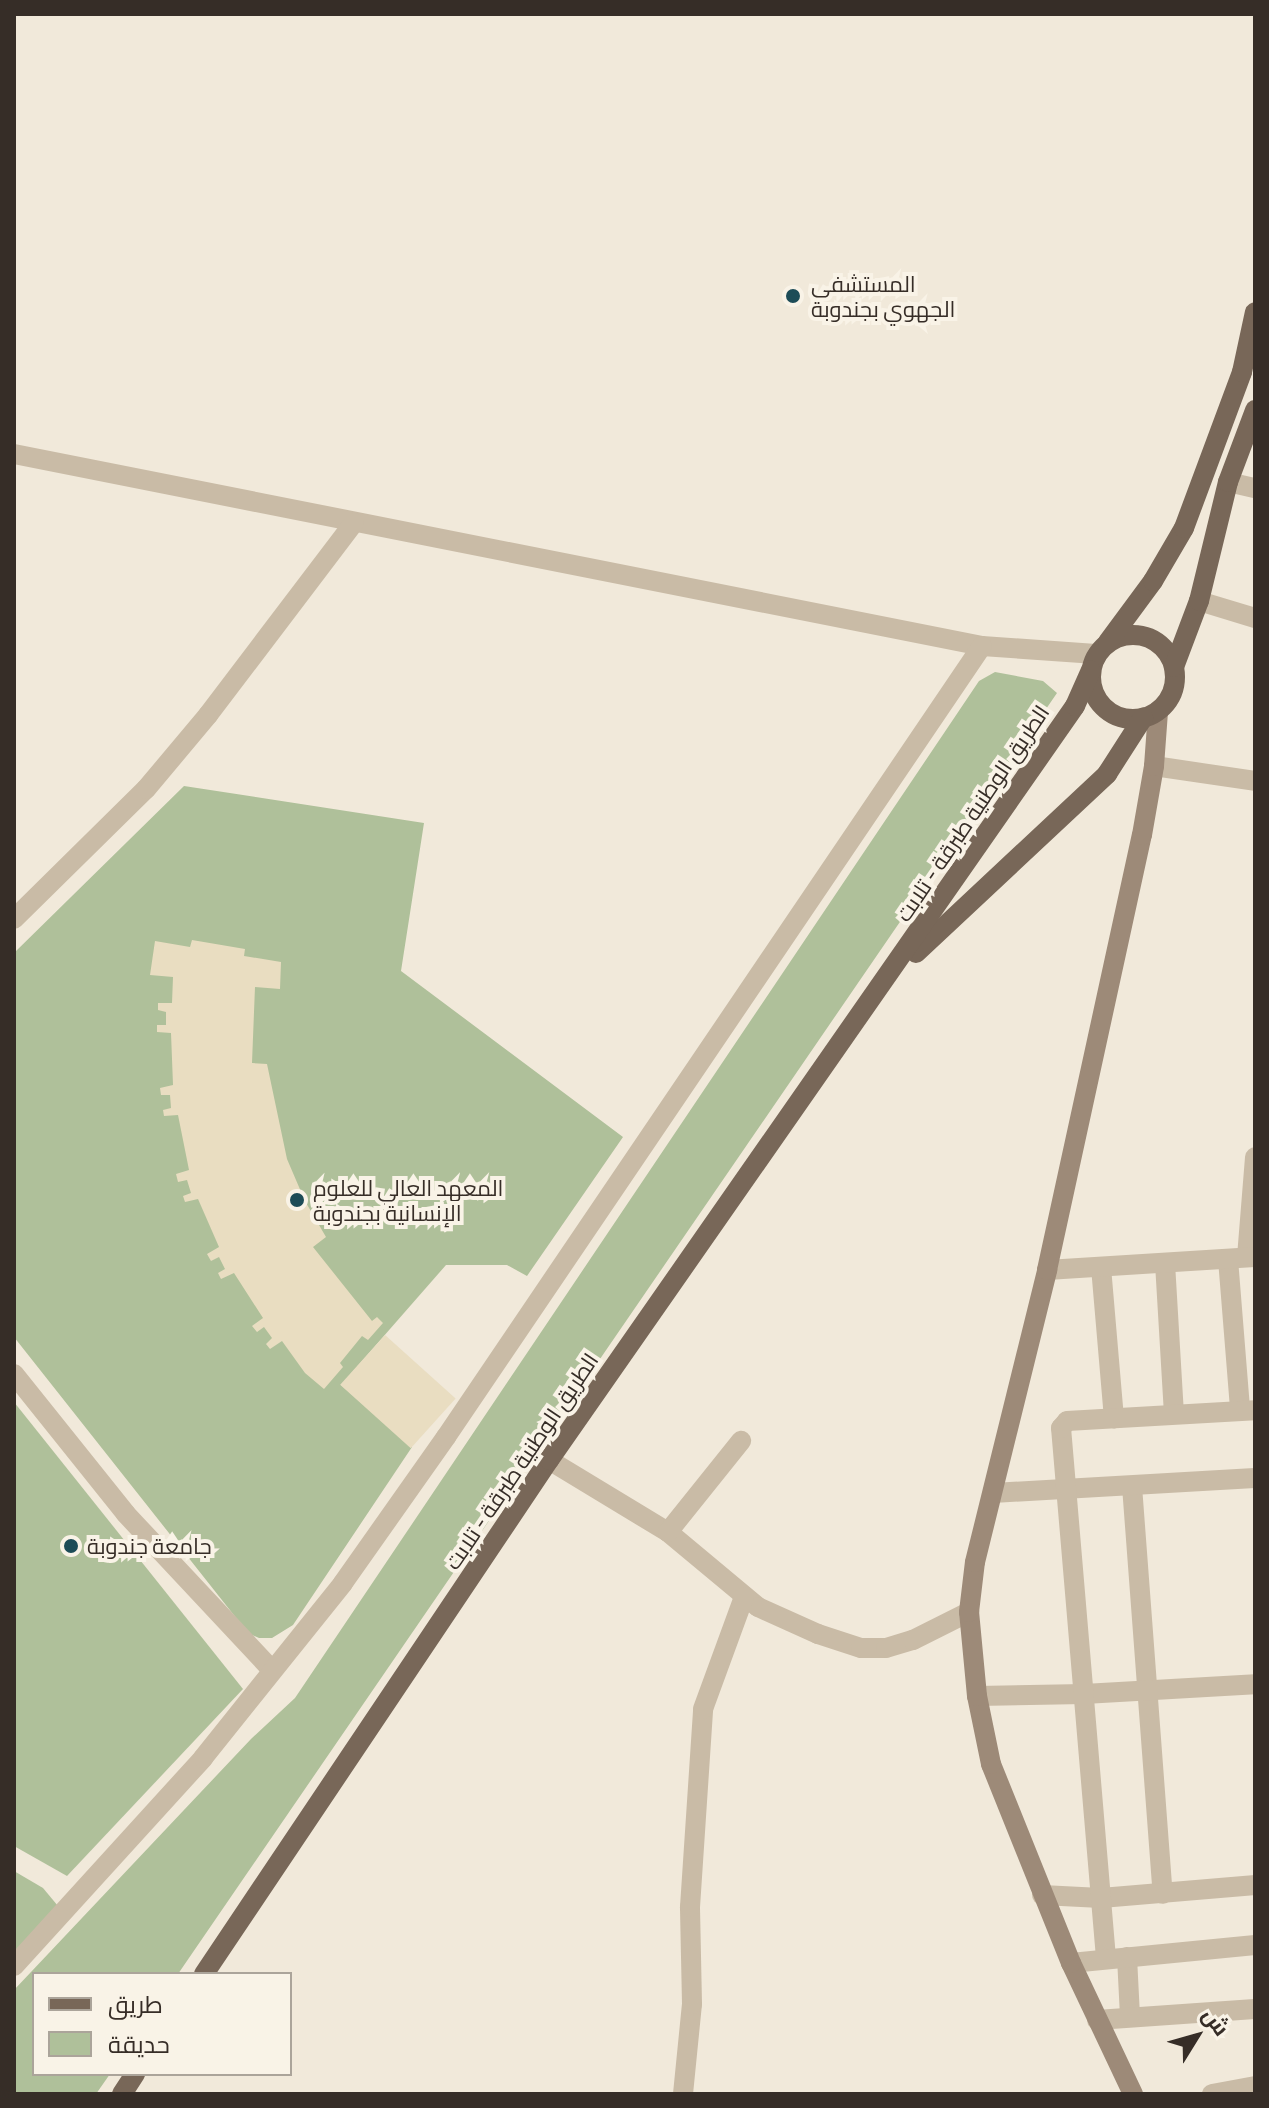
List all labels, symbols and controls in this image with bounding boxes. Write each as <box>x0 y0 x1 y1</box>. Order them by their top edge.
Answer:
place label: المستشفى الجهوي بجندوبة <box>811 270 955 322</box>
marker: المستشفى الجهوي بجندوبة <box>782 285 804 307</box>
street label: الطريق الوطنية طبرقة - تلابت <box>890 700 1054 926</box>
place label: المعهد العالي للعلوم الإنسانية بجندوبة <box>313 1174 503 1226</box>
marker: المعهد العالي للعلوم الإنسانية بجندوبة <box>288 1191 306 1209</box>
street label: الطريق الوطنية طبرقة - تلابت <box>439 1348 603 1574</box>
place label: جامعة جندوبة <box>87 1533 212 1559</box>
marker: جامعة جندوبة <box>62 1537 80 1555</box>
legend <box>32 1972 292 2076</box>
text: طريق <box>108 1989 163 2018</box>
north arrow <box>1157 1996 1237 2076</box>
text: ش <box>1197 2002 1236 2041</box>
text: حديقة <box>108 2029 170 2058</box>

